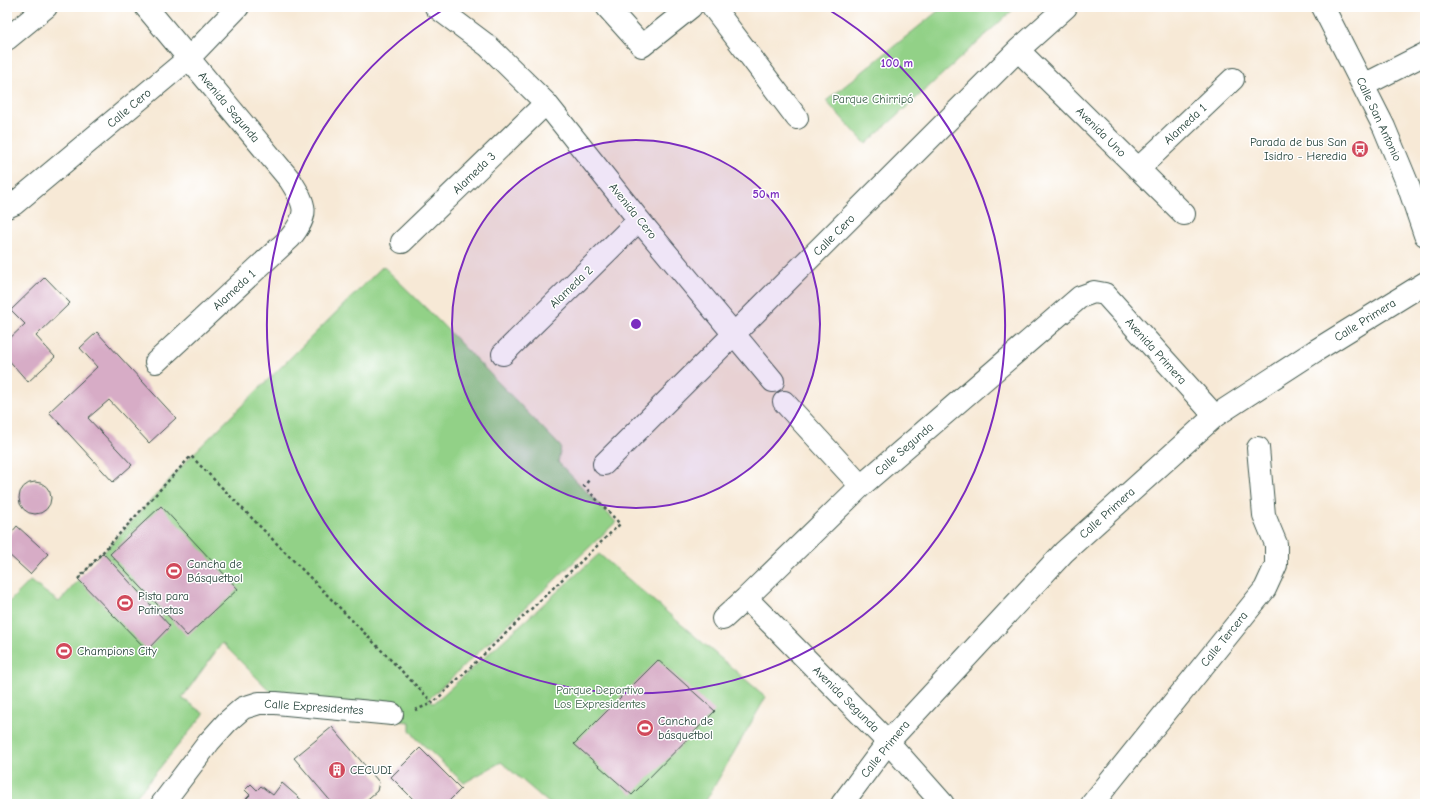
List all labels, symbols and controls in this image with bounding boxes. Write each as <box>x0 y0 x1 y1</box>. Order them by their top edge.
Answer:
text: 100 m <box>881 56 913 70</box>
street label: Avenida Segunda <box>195 69 263 145</box>
street label: Calle San Antonio <box>1353 75 1405 163</box>
street label: Calle Cero <box>104 86 154 130</box>
park label: Parque Chirripó <box>833 92 913 106</box>
street label: Alameda 1 <box>1161 101 1209 147</box>
street label: Avenida Uno <box>1073 104 1129 160</box>
place label: Parada de bus San Isidro - Heredia <box>1250 135 1347 163</box>
bus stop icon: Parada de bus San Isidro - Heredia <box>1350 139 1370 159</box>
street label: Alameda 3 <box>450 149 498 197</box>
street label: Avenida Cero <box>606 180 660 242</box>
text: 50 m <box>752 187 780 201</box>
street label: Calle Cero <box>810 211 858 259</box>
street label: Alameda 2 <box>547 263 595 311</box>
street label: Alameda 1 <box>210 267 258 313</box>
street label: Calle Primera <box>1332 296 1398 344</box>
street label: Avenida Primera <box>1123 315 1189 387</box>
centre of rings <box>629 317 643 331</box>
street label: Calle Segunda <box>872 420 936 478</box>
street label: Calle Primera <box>1076 484 1138 542</box>
place label: Cancha de Básquetbol <box>187 557 243 585</box>
sports icon: Cancha de Básquetbol <box>164 561 184 581</box>
place label: Pista para Patinetas <box>138 589 189 617</box>
sports icon: Pista para Patinetas <box>115 593 135 613</box>
street label: Calle Tercera <box>1197 609 1251 669</box>
sports icon: Champions City <box>54 641 74 661</box>
place label: Champions City <box>77 644 158 658</box>
street label: Avenida Segunda <box>810 663 882 735</box>
park label: Parque Deportivo Los Expresidentes <box>554 683 646 711</box>
street label: Calle Expresidentes <box>264 697 364 717</box>
place label: Cancha de básquetbol <box>658 714 713 742</box>
sports icon: Cancha de básquetbol <box>635 718 655 738</box>
street label: Calle Primera <box>858 718 912 780</box>
building icon: CECUDI <box>327 760 347 780</box>
place label: CECUDI <box>350 763 392 777</box>

